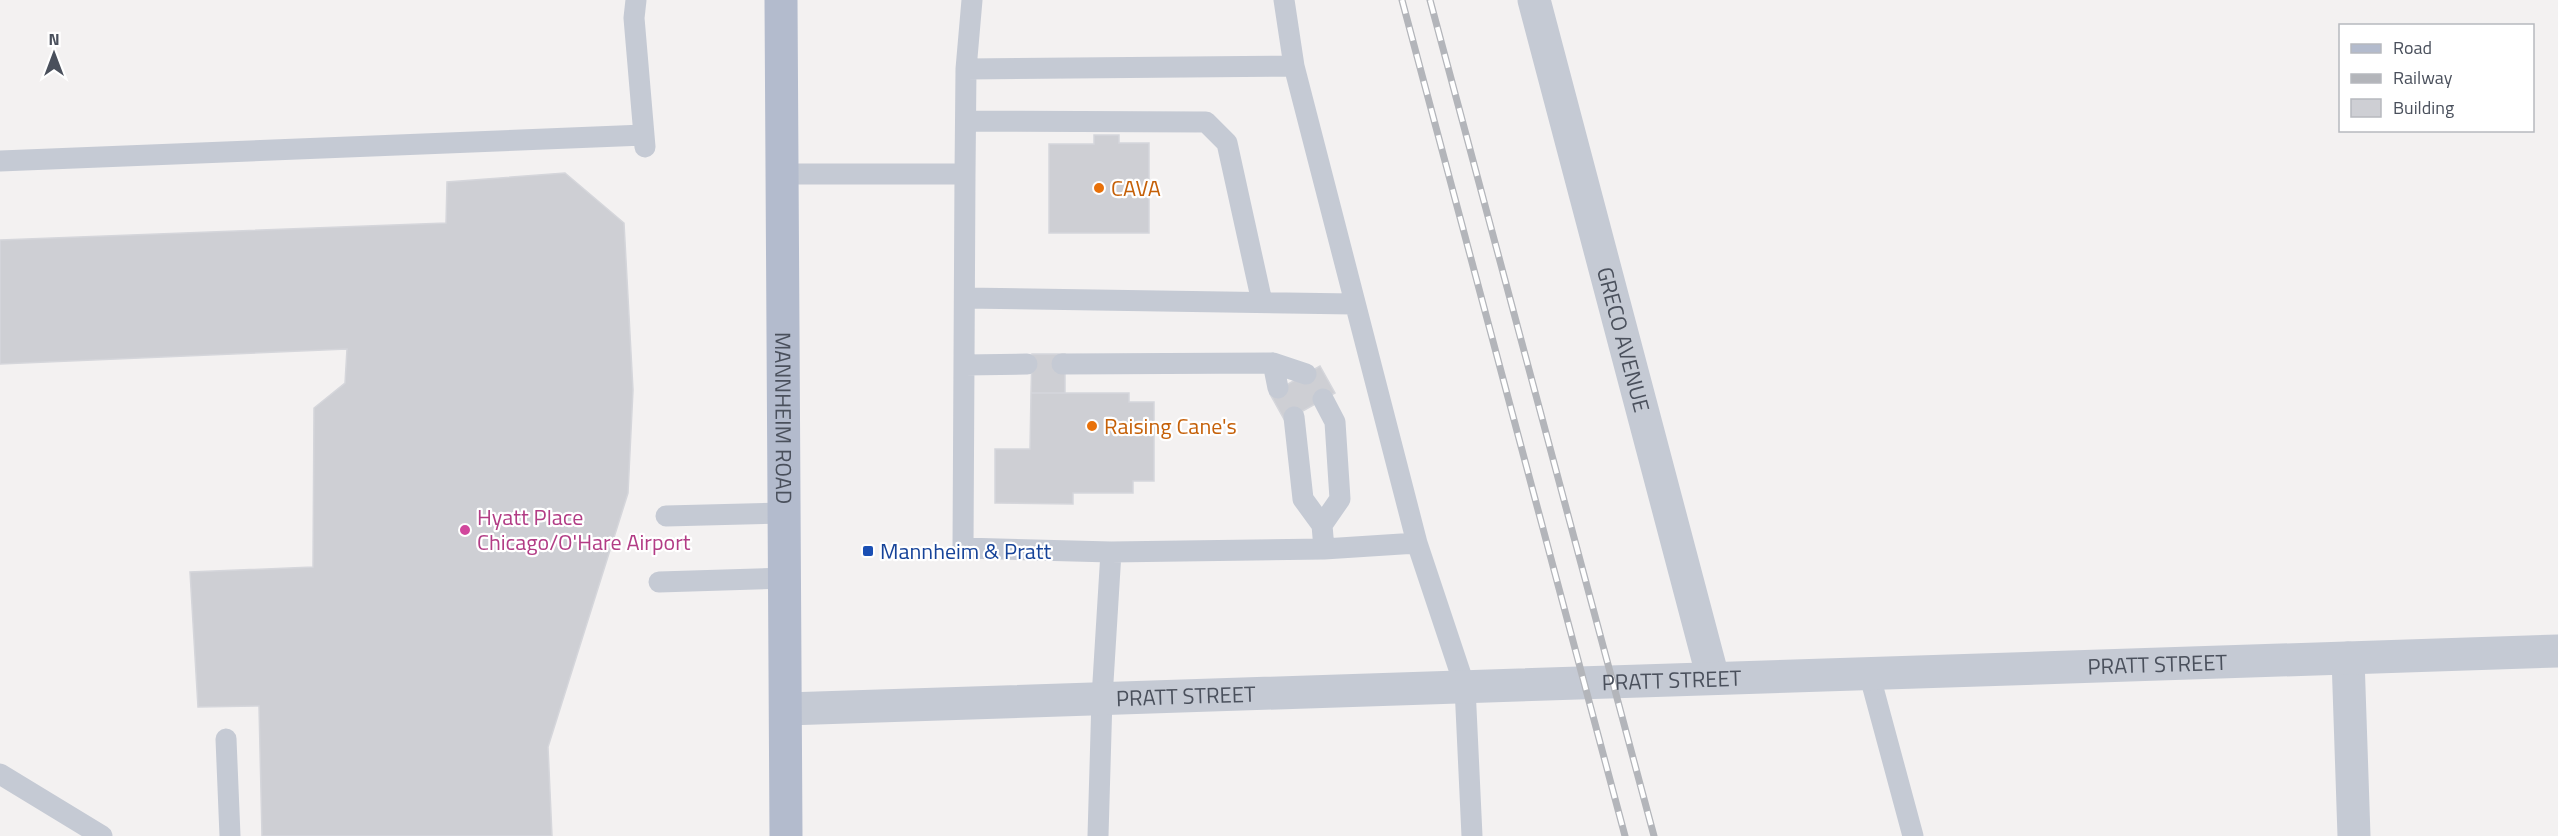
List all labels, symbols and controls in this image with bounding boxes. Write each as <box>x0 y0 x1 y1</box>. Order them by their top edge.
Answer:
north arrow <box>24 24 84 84</box>
legend <box>2339 24 2534 132</box>
text: N <box>48 27 60 51</box>
text: Road <box>2393 34 2432 61</box>
text: Railway <box>2393 64 2453 91</box>
text: Building <box>2393 94 2454 121</box>
place label: CAVA <box>1111 171 1161 205</box>
marker: CAVA <box>1092 181 1106 195</box>
street label: GRECO AVENUE <box>1588 263 1659 416</box>
street label: MANNHEIM ROAD <box>766 332 801 504</box>
place label: Raising Cane's <box>1104 409 1237 443</box>
marker: Raising Cane's <box>1085 419 1099 433</box>
place label: Hyatt Place Chicago/O'Hare Airport <box>477 500 691 559</box>
marker: Hyatt Place Chicago/O'Hare Airport <box>458 523 472 537</box>
place label: Mannheim & Pratt <box>880 534 1051 568</box>
marker: Mannheim & Pratt <box>861 544 875 558</box>
street label: PRATT STREET <box>2087 645 2228 683</box>
street label: PRATT STREET <box>1601 661 1742 699</box>
street label: PRATT STREET <box>1116 677 1256 715</box>

